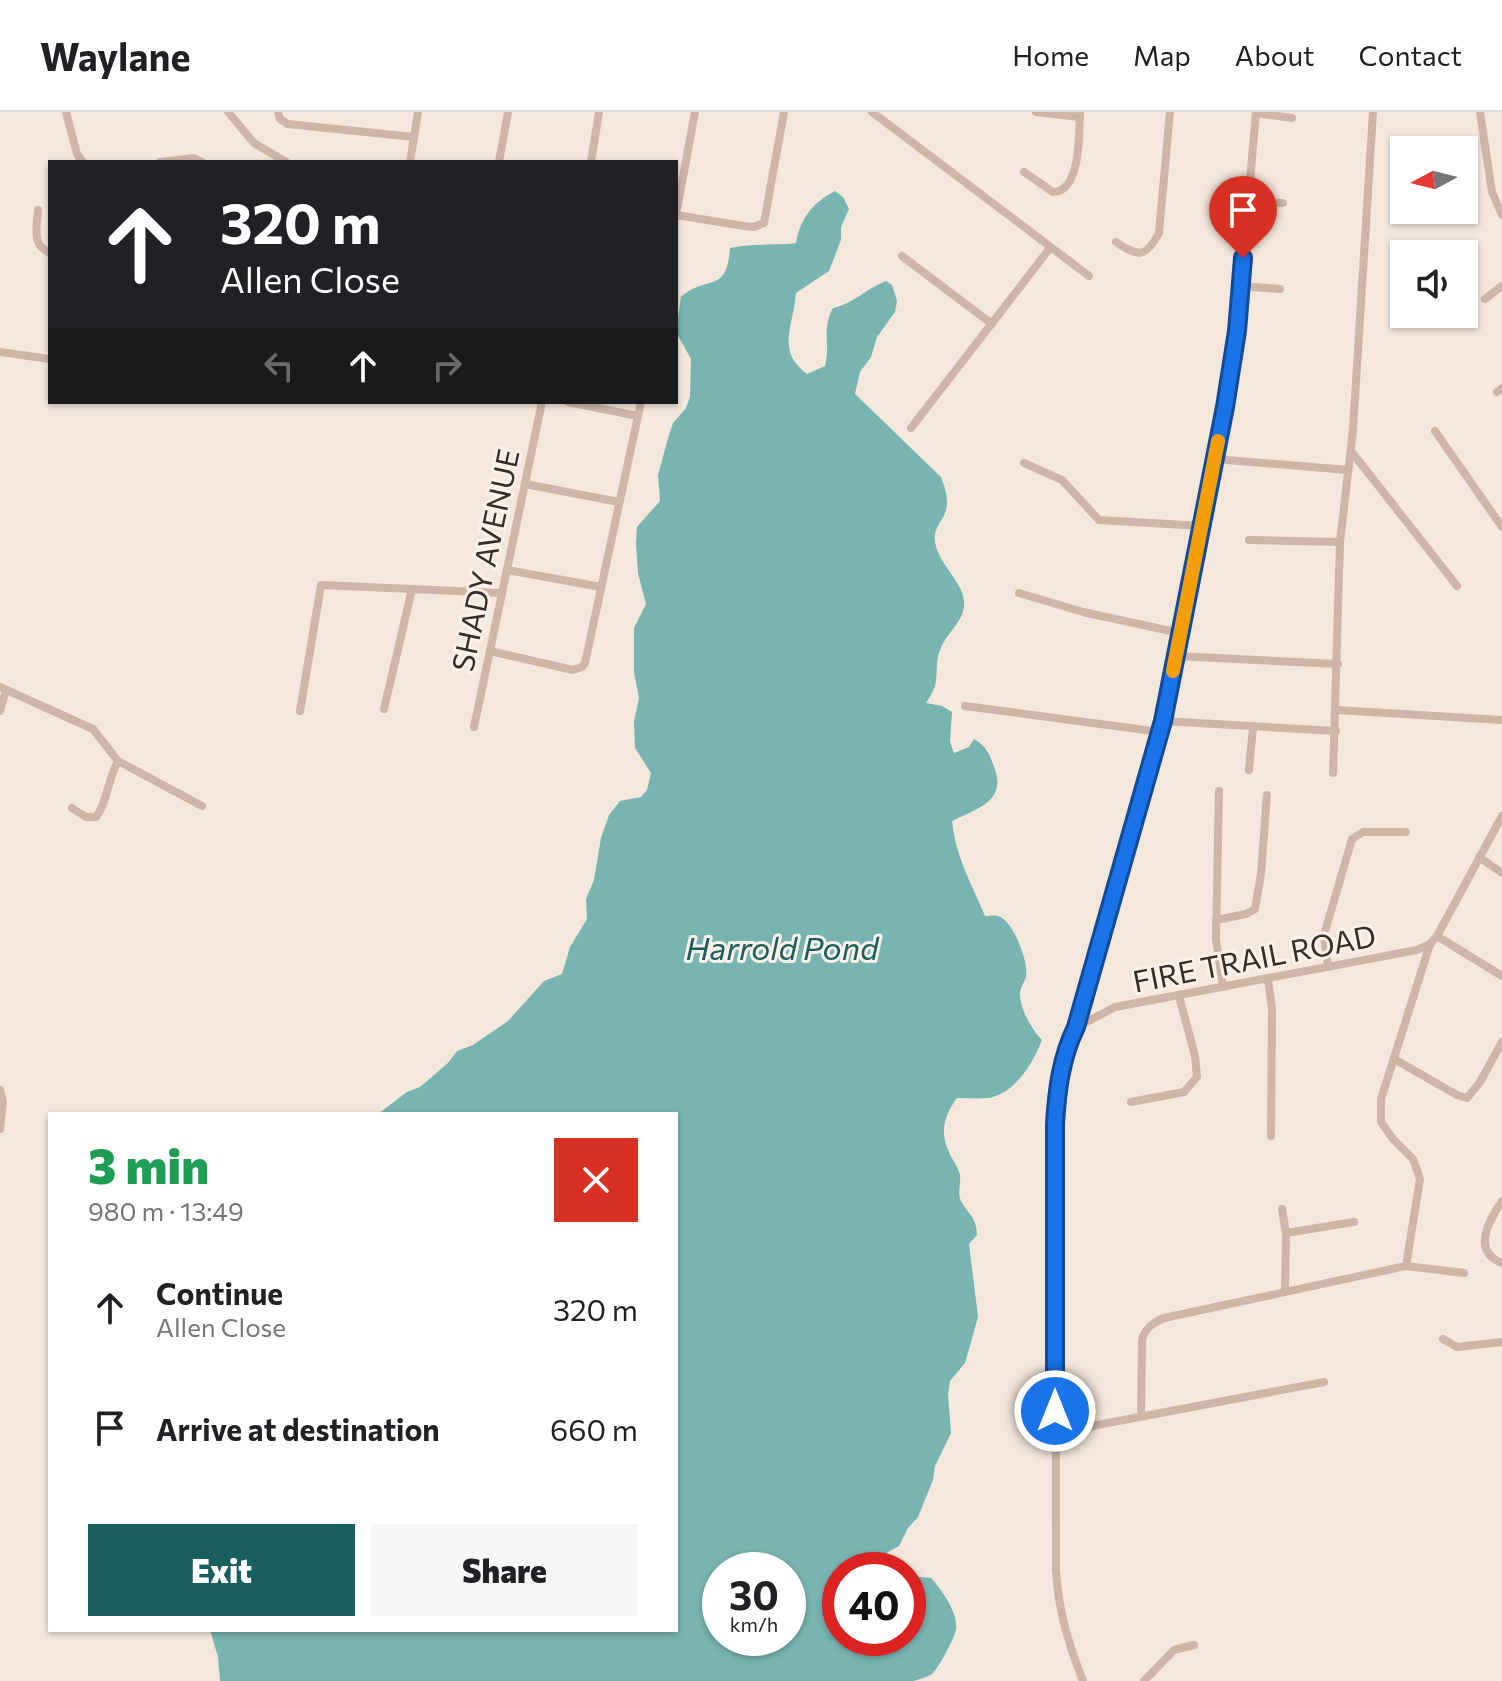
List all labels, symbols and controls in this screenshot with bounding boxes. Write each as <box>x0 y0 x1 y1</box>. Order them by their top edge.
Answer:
text: Waylane <box>40 32 190 79</box>
text: Home <box>1012 38 1089 72</box>
text: Map <box>1133 38 1191 72</box>
text: About <box>1235 38 1315 72</box>
text: Contact <box>1359 38 1462 72</box>
north arrow <box>1390 136 1478 224</box>
map controls <box>1390 136 1478 328</box>
pin <box>1209 176 1277 258</box>
text: 320 m <box>220 187 381 256</box>
icon: arrive <box>1221 188 1265 232</box>
icon: ahead <box>88 192 192 296</box>
button: sound <box>1390 240 1478 328</box>
text: Allen Close <box>220 256 400 300</box>
icon: left <box>257 344 301 388</box>
icon: ahead <box>341 344 385 388</box>
icon: right <box>425 344 469 388</box>
street label: SHADY AVENUE <box>442 445 526 675</box>
street label: FIRE TRAIL ROAD <box>1129 915 1379 999</box>
water label: Harrold Pond <box>685 927 880 967</box>
text: 3 min <box>88 1135 209 1194</box>
button: close <box>554 1138 638 1222</box>
text: 980 m · 13:49 <box>88 1195 244 1226</box>
text: Continue <box>156 1274 283 1311</box>
icon: ahead <box>88 1286 132 1330</box>
text: 320 m <box>553 1290 638 1327</box>
text: Allen Close <box>156 1311 286 1342</box>
position arrow <box>1013 1369 1097 1453</box>
icon: arrive <box>88 1406 132 1450</box>
text: Arrive at destination <box>156 1410 440 1447</box>
text: 660 m <box>550 1410 638 1447</box>
button: Exit <box>88 1524 355 1616</box>
button: Share <box>371 1524 638 1616</box>
speed limit sign: 40 <box>822 1552 926 1656</box>
text: 30 <box>729 1569 779 1618</box>
text: km/h <box>730 1612 778 1636</box>

